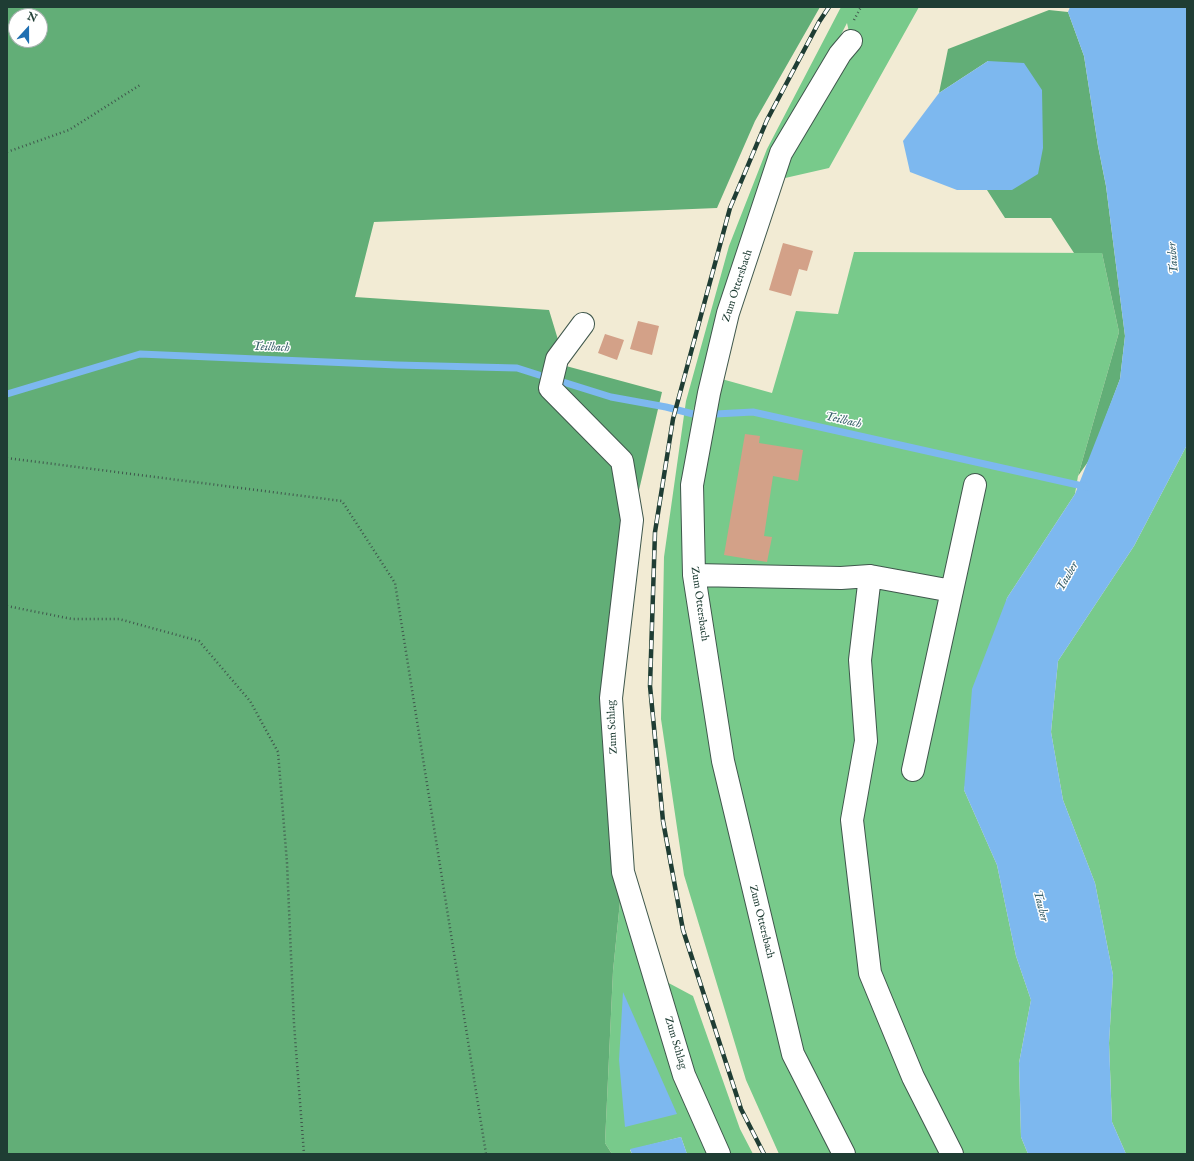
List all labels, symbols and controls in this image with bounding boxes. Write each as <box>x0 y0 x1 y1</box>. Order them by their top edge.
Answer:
north arrow <box>8 8 48 48</box>
text: N <box>25 9 39 26</box>
water label: Tauber <box>1165 242 1183 274</box>
street label: Zum Ottersbach <box>720 248 756 324</box>
water label: Teilbach <box>252 340 290 356</box>
water label: Teilbach <box>823 410 863 432</box>
water label: Tauber <box>1054 560 1082 594</box>
street label: Zum Ottersbach <box>687 566 711 642</box>
street label: Zum Schlag <box>605 700 621 754</box>
street label: Zum Ottersbach <box>746 884 776 960</box>
water label: Tauber <box>1029 889 1051 923</box>
street label: Zum Schlag <box>661 1015 689 1071</box>

